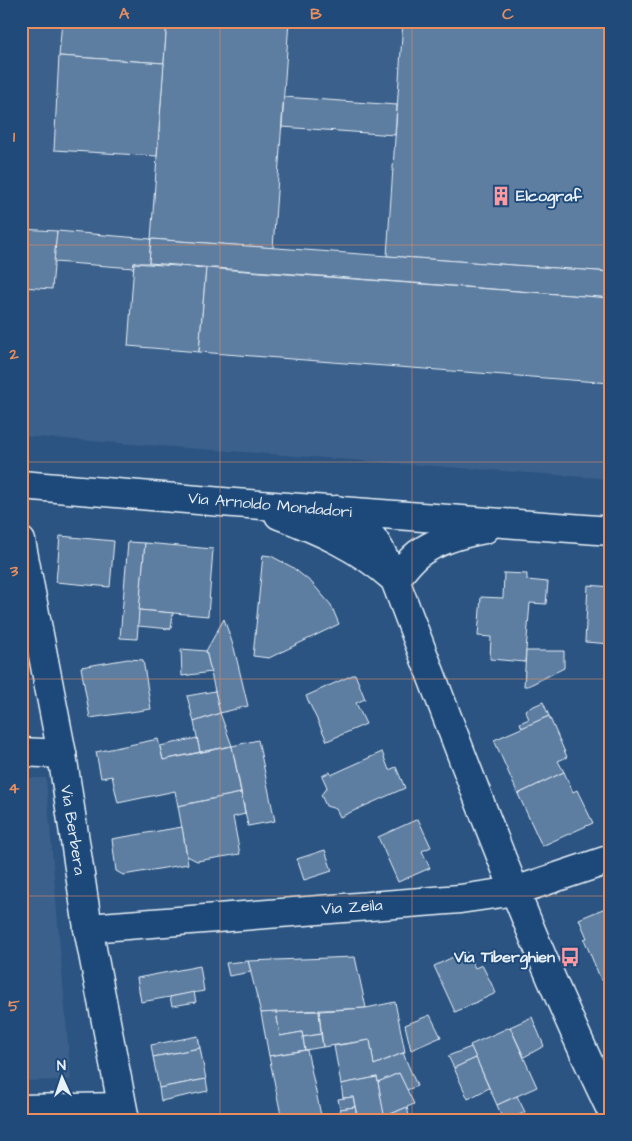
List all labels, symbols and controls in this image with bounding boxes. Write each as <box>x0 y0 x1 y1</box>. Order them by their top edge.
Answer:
text: A <box>119 3 130 25</box>
text: B <box>310 3 322 25</box>
text: C <box>502 3 514 25</box>
text: 1 <box>13 126 16 148</box>
building icon: Elcograf <box>490 185 512 207</box>
place label: Elcograf <box>516 185 582 209</box>
text: 2 <box>8 343 19 365</box>
street label: Via Arnoldo Mondadori <box>187 487 353 523</box>
text: 3 <box>9 560 19 582</box>
text: 4 <box>9 777 20 799</box>
street label: Via Berbera <box>55 784 91 876</box>
street label: Via Zeila <box>321 894 383 920</box>
place label: Via Tiberghien <box>453 946 555 970</box>
bus stop icon: Via Tiberghien <box>559 946 581 968</box>
text: 5 <box>8 995 20 1017</box>
north arrow <box>38 1054 88 1104</box>
text: N <box>56 1056 66 1076</box>

